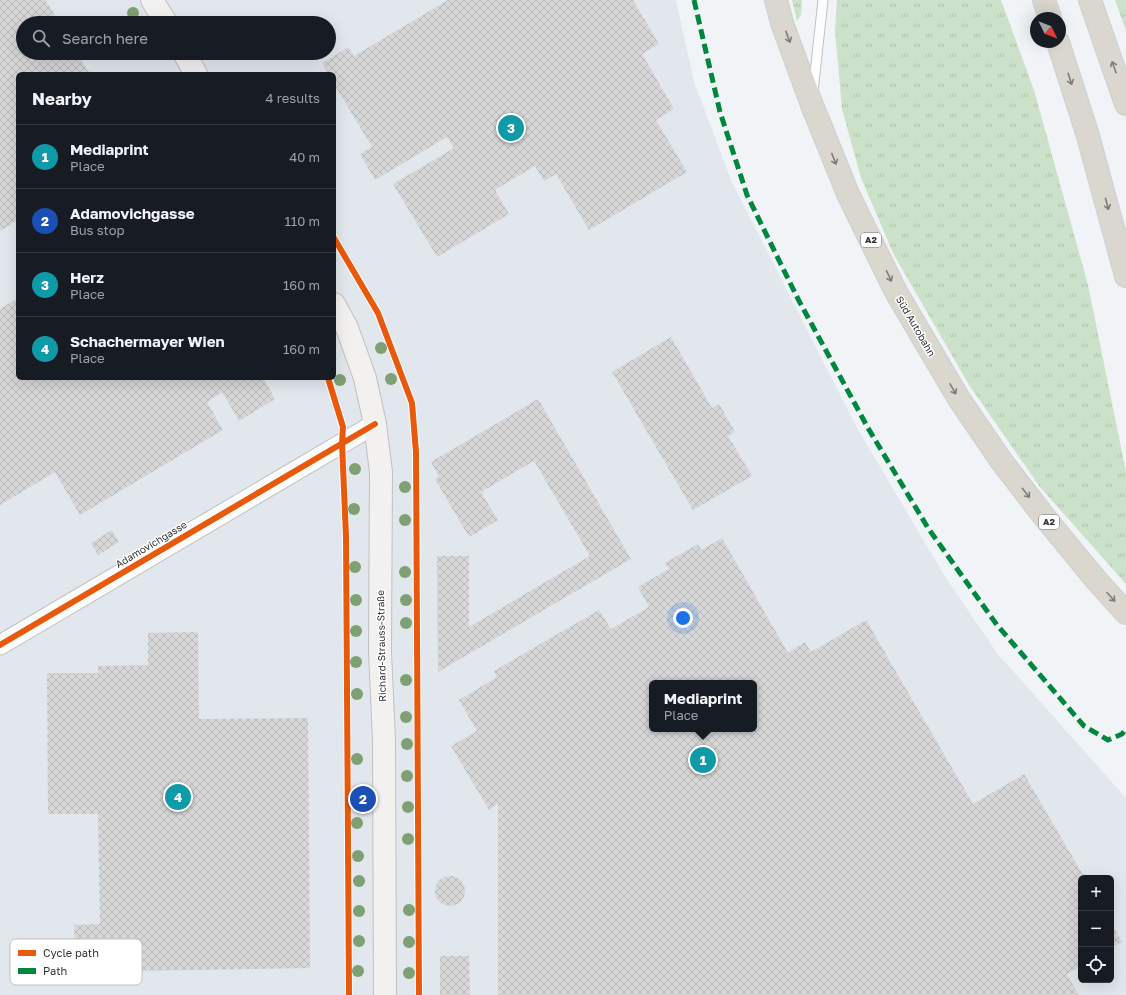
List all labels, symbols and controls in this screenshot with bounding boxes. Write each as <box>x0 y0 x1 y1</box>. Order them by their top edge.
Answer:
north arrow <box>1030 12 1066 48</box>
search box <box>16 16 336 60</box>
icon: search <box>30 27 52 49</box>
text: Search here <box>62 29 148 47</box>
one-way arrow <box>784 31 792 43</box>
one-way arrow <box>1109 61 1117 73</box>
one-way arrow <box>1067 72 1074 85</box>
text: Nearby <box>32 88 92 109</box>
text: 4 results <box>266 90 320 106</box>
pin: 3 <box>498 113 524 143</box>
text: Mediaprint <box>70 140 149 158</box>
text: 1 <box>42 149 48 165</box>
text: 40 m <box>289 149 320 165</box>
one-way arrow <box>830 152 838 164</box>
text: Place <box>70 158 105 174</box>
one-way arrow <box>1103 197 1111 210</box>
text: Adamovichgasse <box>70 204 195 222</box>
text: 2 <box>41 213 49 229</box>
text: 110 m <box>285 213 320 229</box>
text: Bus stop <box>70 222 125 238</box>
road number: A2 <box>861 233 881 247</box>
text: Herz <box>70 268 104 286</box>
one-way arrow <box>886 270 893 282</box>
text: 3 <box>41 277 49 293</box>
text: 160 m <box>283 277 320 293</box>
text: Place <box>70 286 105 302</box>
street label: Süd Autobahn <box>894 294 938 358</box>
text: Schachermayer Wien <box>70 332 225 350</box>
text: 4 <box>41 341 49 357</box>
text: 160 m <box>283 341 320 357</box>
text: Place <box>70 350 105 366</box>
one-way arrow <box>949 383 957 395</box>
one-way arrow <box>1022 488 1031 499</box>
road number: A2 <box>1039 515 1059 529</box>
street label: Adamovichgasse <box>113 518 189 570</box>
street label: Richard-Strauss-Straße <box>374 590 388 702</box>
one-way arrow <box>1107 592 1116 602</box>
your location <box>673 608 693 628</box>
popup <box>649 680 757 732</box>
text: Mediaprint <box>664 689 742 707</box>
text: Place <box>664 707 698 723</box>
pin: 1 <box>690 745 716 775</box>
pin: 4 <box>165 782 191 812</box>
pin: 2 <box>350 784 376 814</box>
map controls <box>1078 875 1114 983</box>
button: + <box>1078 875 1114 911</box>
button: − <box>1078 911 1114 947</box>
legend <box>10 939 142 985</box>
text: Cycle path <box>43 946 99 959</box>
button: locate <box>1078 947 1114 983</box>
text: Path <box>43 964 67 977</box>

